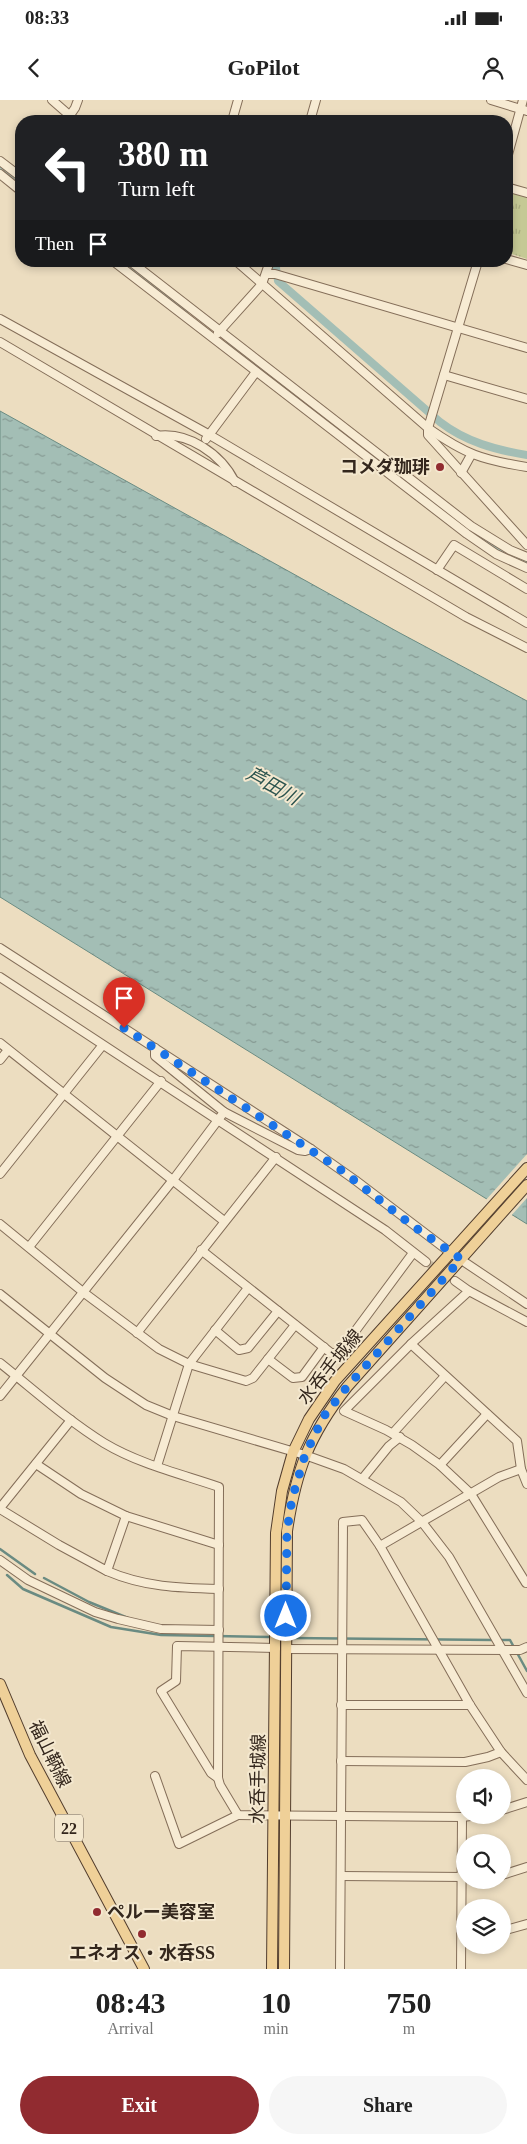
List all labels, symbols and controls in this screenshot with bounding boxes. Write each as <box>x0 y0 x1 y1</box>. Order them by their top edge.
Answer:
text: 08:33 <box>25 7 69 28</box>
icon: back <box>20 54 48 82</box>
icon: person <box>479 54 507 82</box>
text: GoPilot <box>227 55 300 80</box>
icon: left <box>35 135 100 200</box>
text: 380 m <box>118 135 208 174</box>
text: Turn left <box>118 176 195 201</box>
icon: arrive <box>84 230 112 258</box>
text: Then <box>35 233 74 254</box>
place label: コメダ珈琲 <box>340 457 430 477</box>
marker: コメダ珈琲 <box>434 461 446 473</box>
water label: 芦田川 <box>243 763 305 810</box>
pin <box>103 977 145 1028</box>
icon: arrive <box>110 984 138 1012</box>
street label: 水呑手城線 <box>294 1326 366 1408</box>
position arrow <box>259 1589 311 1641</box>
street label: 福山鞆線 <box>25 1717 75 1791</box>
street label: 水呑手城線 <box>247 1734 269 1824</box>
map controls <box>456 1769 511 1954</box>
button: sound <box>456 1769 511 1824</box>
road number: 22 <box>55 1815 83 1842</box>
button: search <box>456 1834 511 1889</box>
button: layers <box>456 1899 511 1954</box>
place label: ペルー美容室 <box>107 1902 215 1922</box>
marker: ペルー美容室 <box>91 1906 103 1918</box>
marker: エネオス・水呑SS <box>136 1928 148 1940</box>
place label: エネオス・水呑SS <box>69 1943 215 1963</box>
text: 08:43 <box>96 1986 166 2019</box>
text: 10 <box>261 1986 291 2019</box>
text: 750 <box>387 1986 432 2019</box>
text: Arrival <box>107 2020 154 2037</box>
text: min <box>264 2020 288 2037</box>
text: m <box>403 2020 415 2037</box>
button: Exit <box>20 2076 259 2134</box>
button: Share <box>269 2076 507 2134</box>

